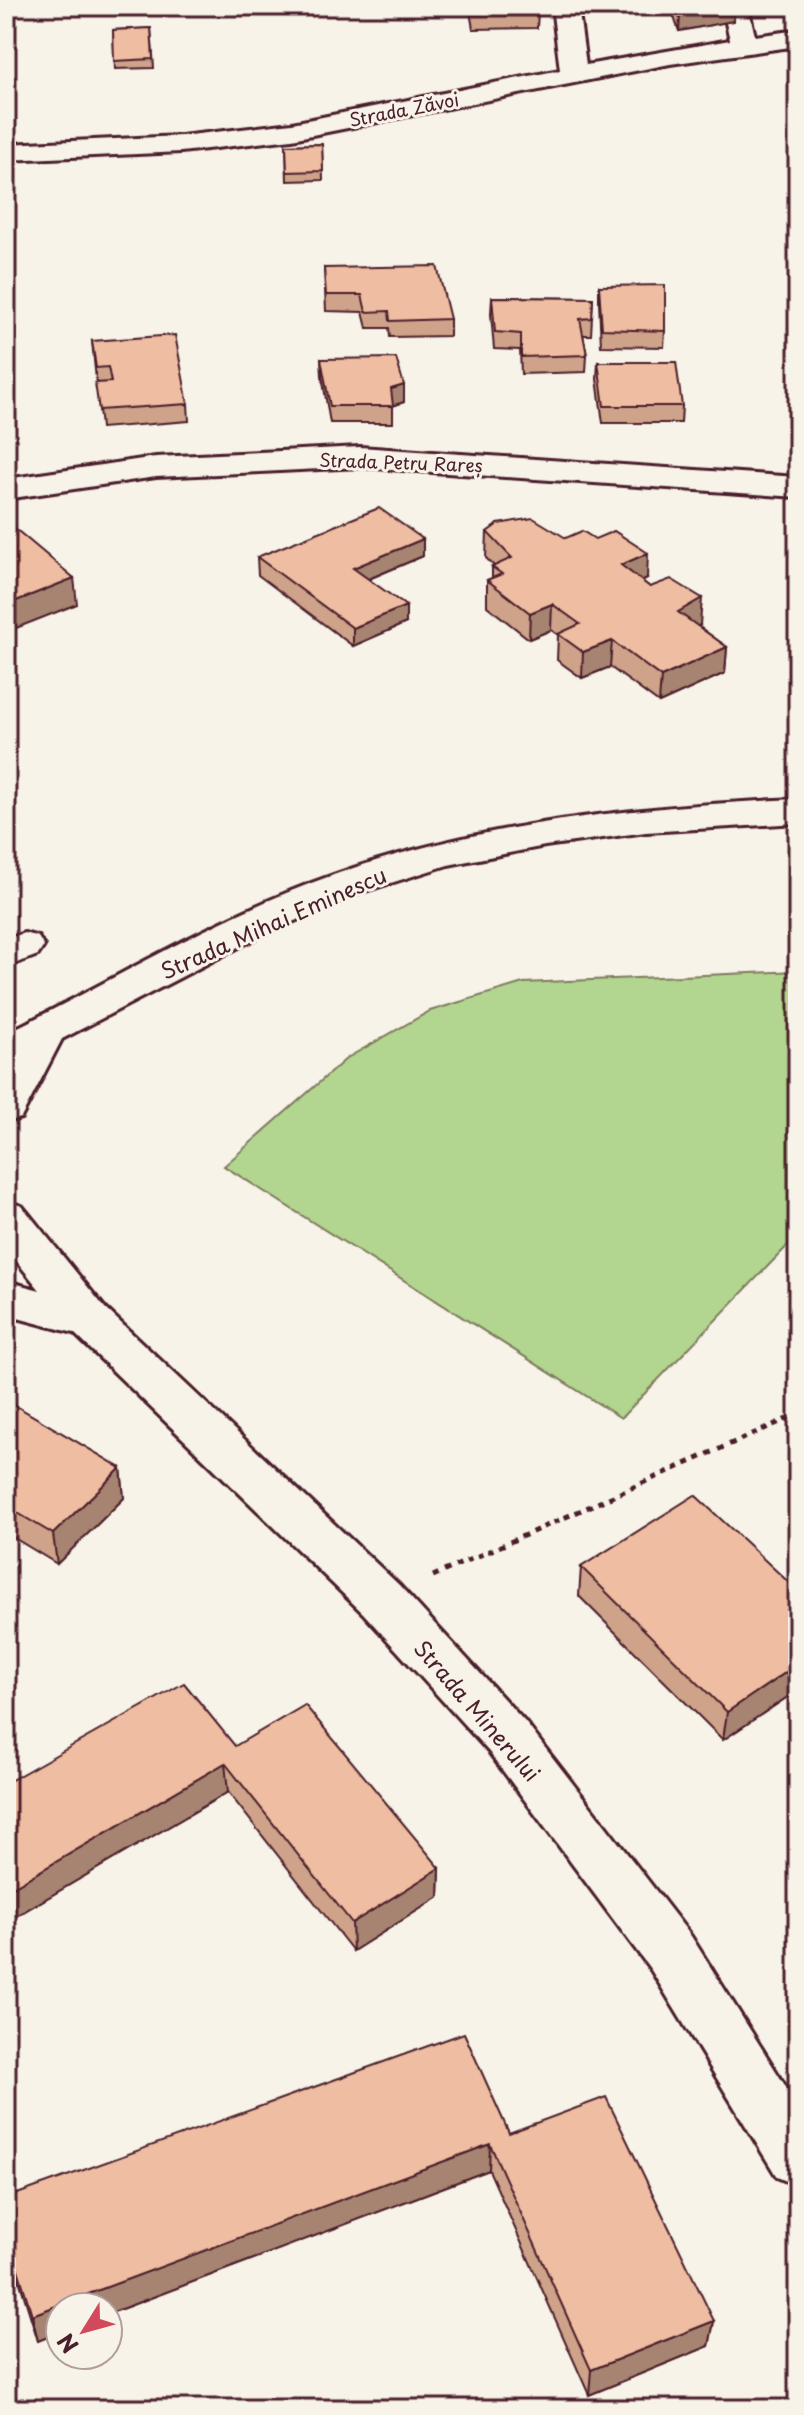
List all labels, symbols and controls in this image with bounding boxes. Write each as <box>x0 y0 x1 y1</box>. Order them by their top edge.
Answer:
street label: Strada Zăvoi <box>347 85 461 133</box>
street label: Strada Petru Rareș <box>319 446 483 478</box>
street label: Strada Mihai Eminescu <box>155 857 391 987</box>
street label: Strada Minerului <box>407 1632 549 1788</box>
north arrow <box>44 2291 124 2371</box>
text: N <box>48 2327 85 2361</box>

